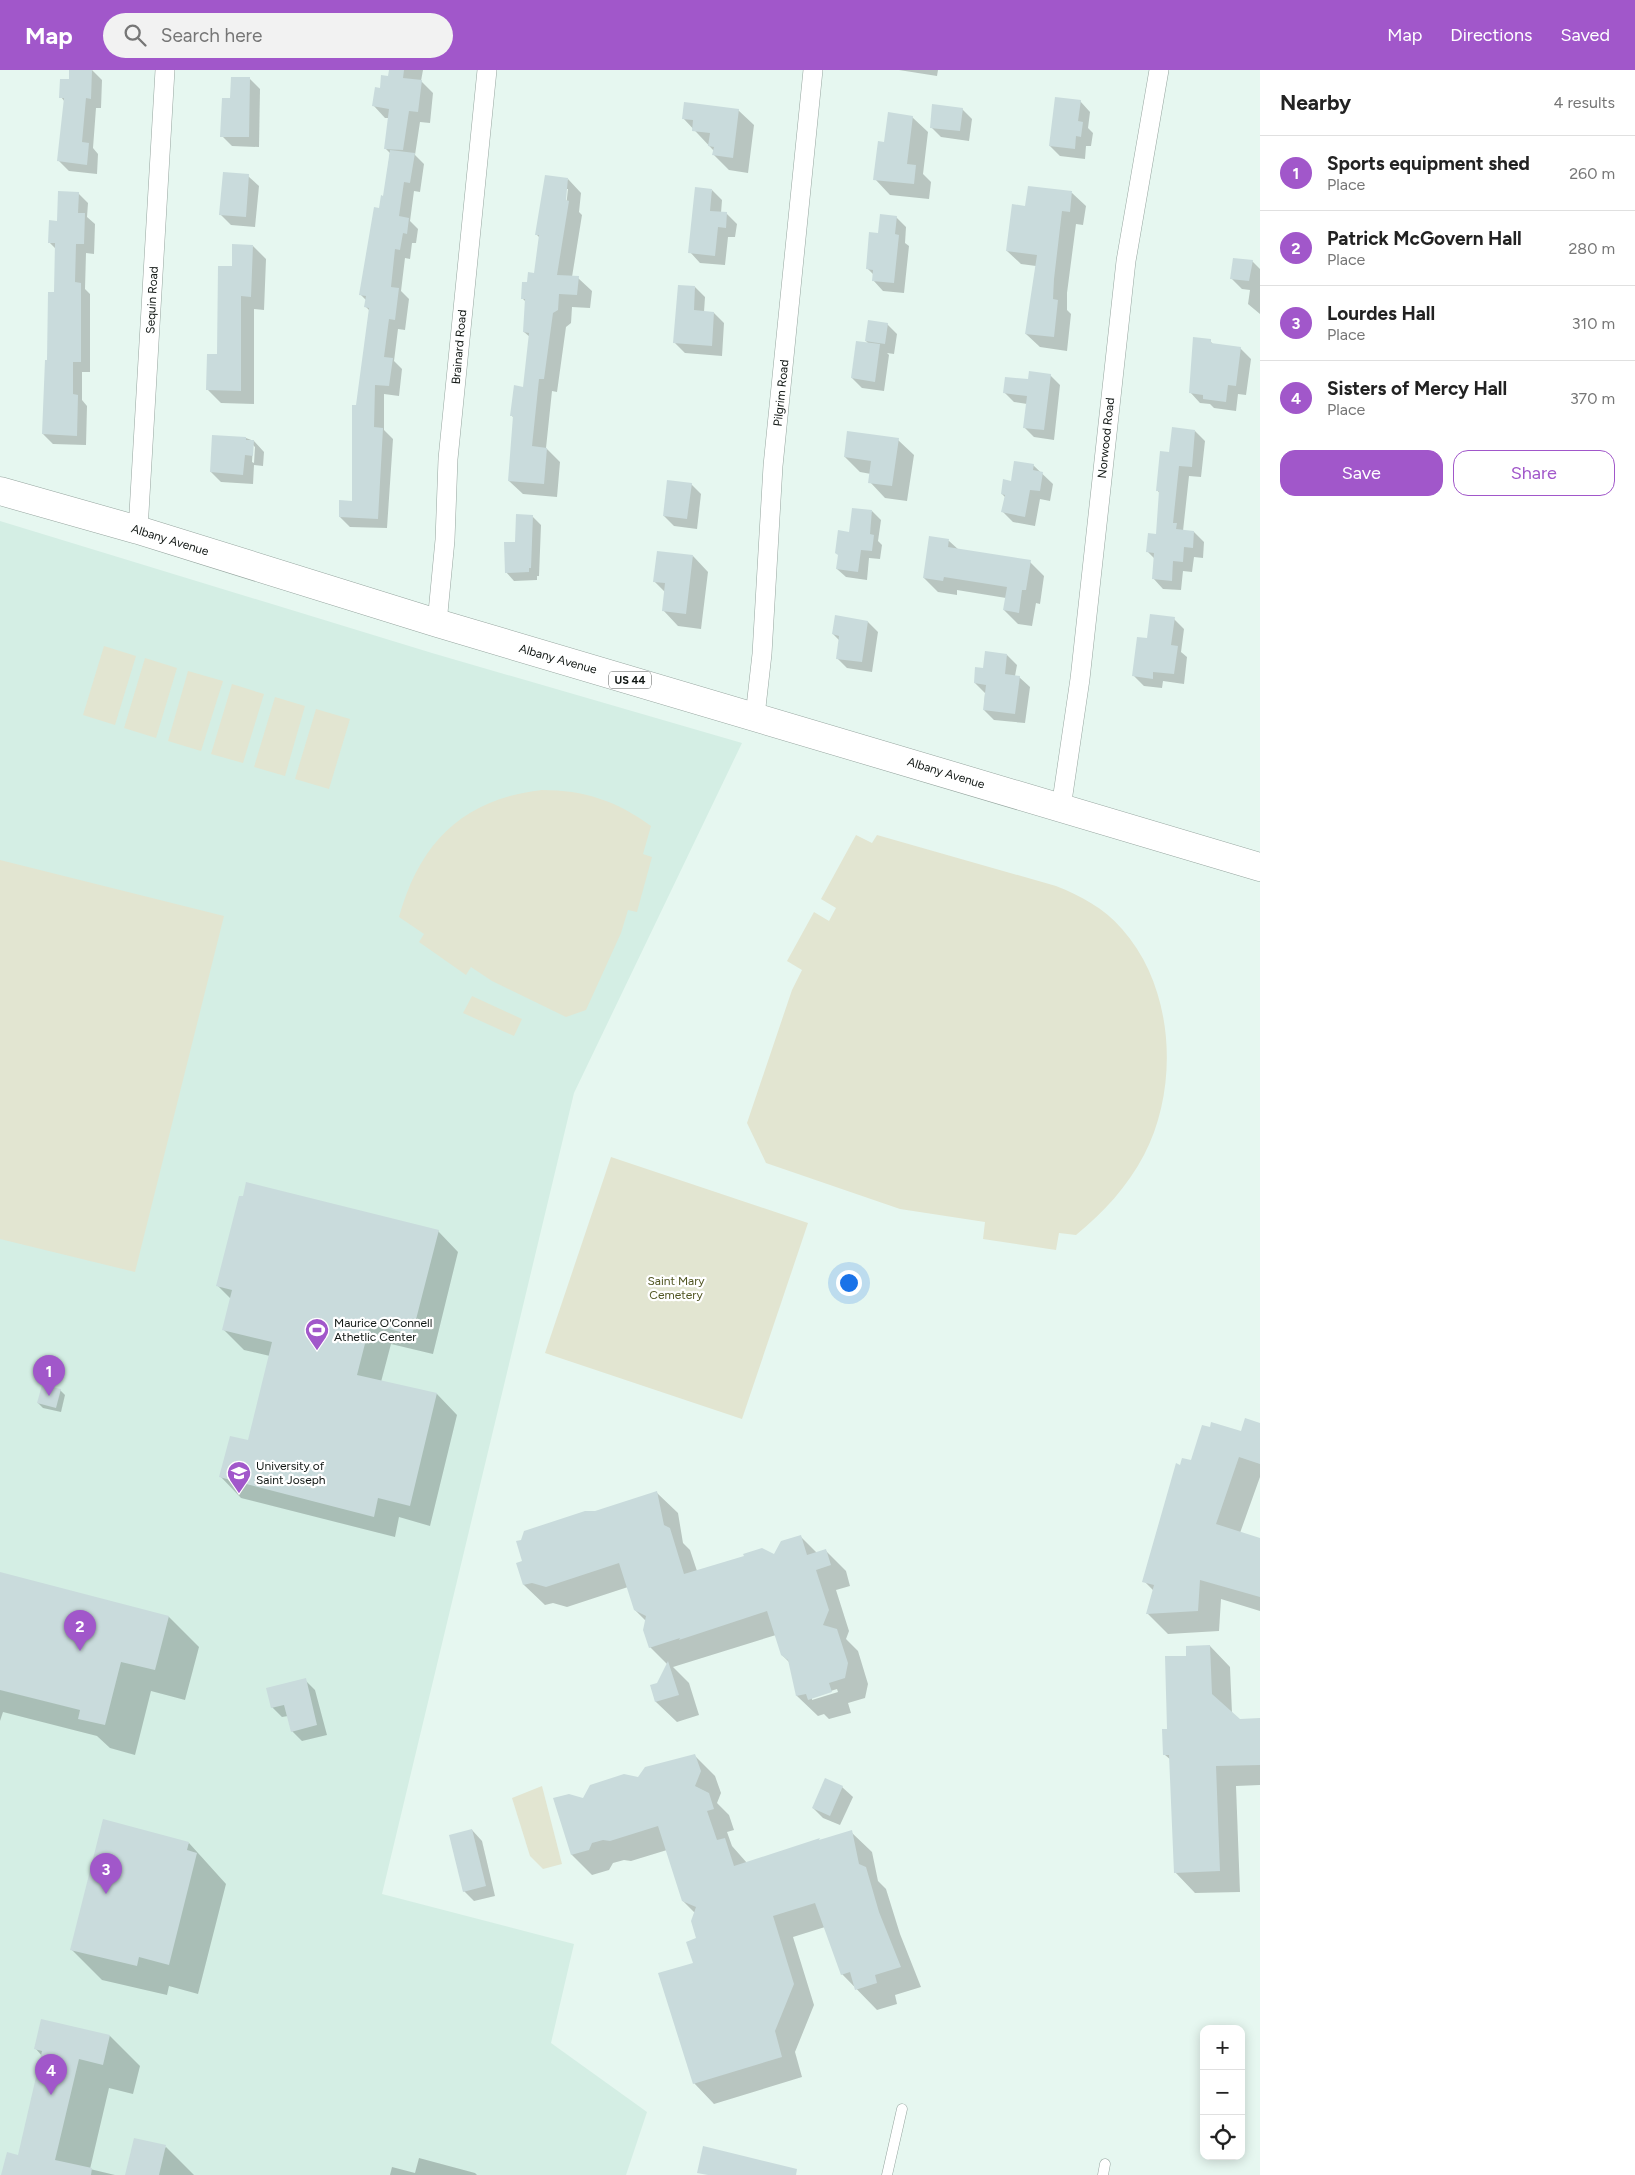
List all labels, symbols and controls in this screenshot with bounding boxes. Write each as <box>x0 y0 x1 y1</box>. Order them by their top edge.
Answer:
search box <box>103 13 453 58</box>
text: Map <box>25 21 73 50</box>
icon: search <box>121 21 149 49</box>
text: Search here <box>161 24 262 47</box>
text: Map <box>1387 24 1422 46</box>
text: Directions <box>1450 24 1532 46</box>
text: Saved <box>1560 24 1610 46</box>
text: Nearby <box>1280 90 1351 115</box>
text: 4 results <box>1554 93 1615 112</box>
text: Sports equipment shed <box>1327 152 1530 175</box>
text: 1 <box>1293 164 1299 183</box>
text: 260 m <box>1569 164 1615 183</box>
text: Place <box>1327 175 1365 194</box>
text: Patrick McGovern Hall <box>1327 227 1522 250</box>
text: 2 <box>1291 239 1301 258</box>
text: 280 m <box>1568 239 1615 258</box>
text: Place <box>1327 250 1365 269</box>
street label: Sequin Road <box>143 266 161 334</box>
text: Lourdes Hall <box>1327 302 1435 325</box>
street label: Brainard Road <box>449 309 469 385</box>
text: 3 <box>1292 314 1300 333</box>
text: 310 m <box>1572 314 1615 333</box>
text: Place <box>1327 325 1365 344</box>
street label: Pilgrim Road <box>771 359 791 427</box>
text: Sisters of Mercy Hall <box>1327 377 1507 400</box>
text: 4 <box>1291 389 1301 408</box>
text: 370 m <box>1570 389 1615 408</box>
street label: Norwood Road <box>1095 397 1117 479</box>
text: Place <box>1327 400 1365 419</box>
button: Save <box>1280 450 1443 496</box>
button: Share <box>1453 450 1615 496</box>
street label: Albany Avenue <box>130 522 211 559</box>
street label: Albany Avenue <box>517 641 599 677</box>
road number: US 44 <box>609 672 651 688</box>
street label: Albany Avenue <box>906 755 987 792</box>
your location <box>836 1270 862 1296</box>
park label: Saint Mary Cemetery <box>647 1274 705 1302</box>
place label: Maurice O'Connell Athetlic Center <box>334 1316 432 1344</box>
sports icon: Maurice O'Connell Athetlic Center <box>304 1317 330 1351</box>
pin: 1 <box>33 1355 65 1396</box>
place label: University of Saint Joseph <box>256 1459 326 1487</box>
school or university icon: University of Saint Joseph <box>226 1460 252 1494</box>
pin: 2 <box>64 1610 96 1651</box>
pin: 3 <box>90 1853 122 1894</box>
map controls <box>1200 2025 1245 2160</box>
button: + <box>1200 2025 1245 2070</box>
pin: 4 <box>35 2054 67 2095</box>
button: − <box>1200 2070 1245 2115</box>
button: locate <box>1200 2115 1245 2160</box>

